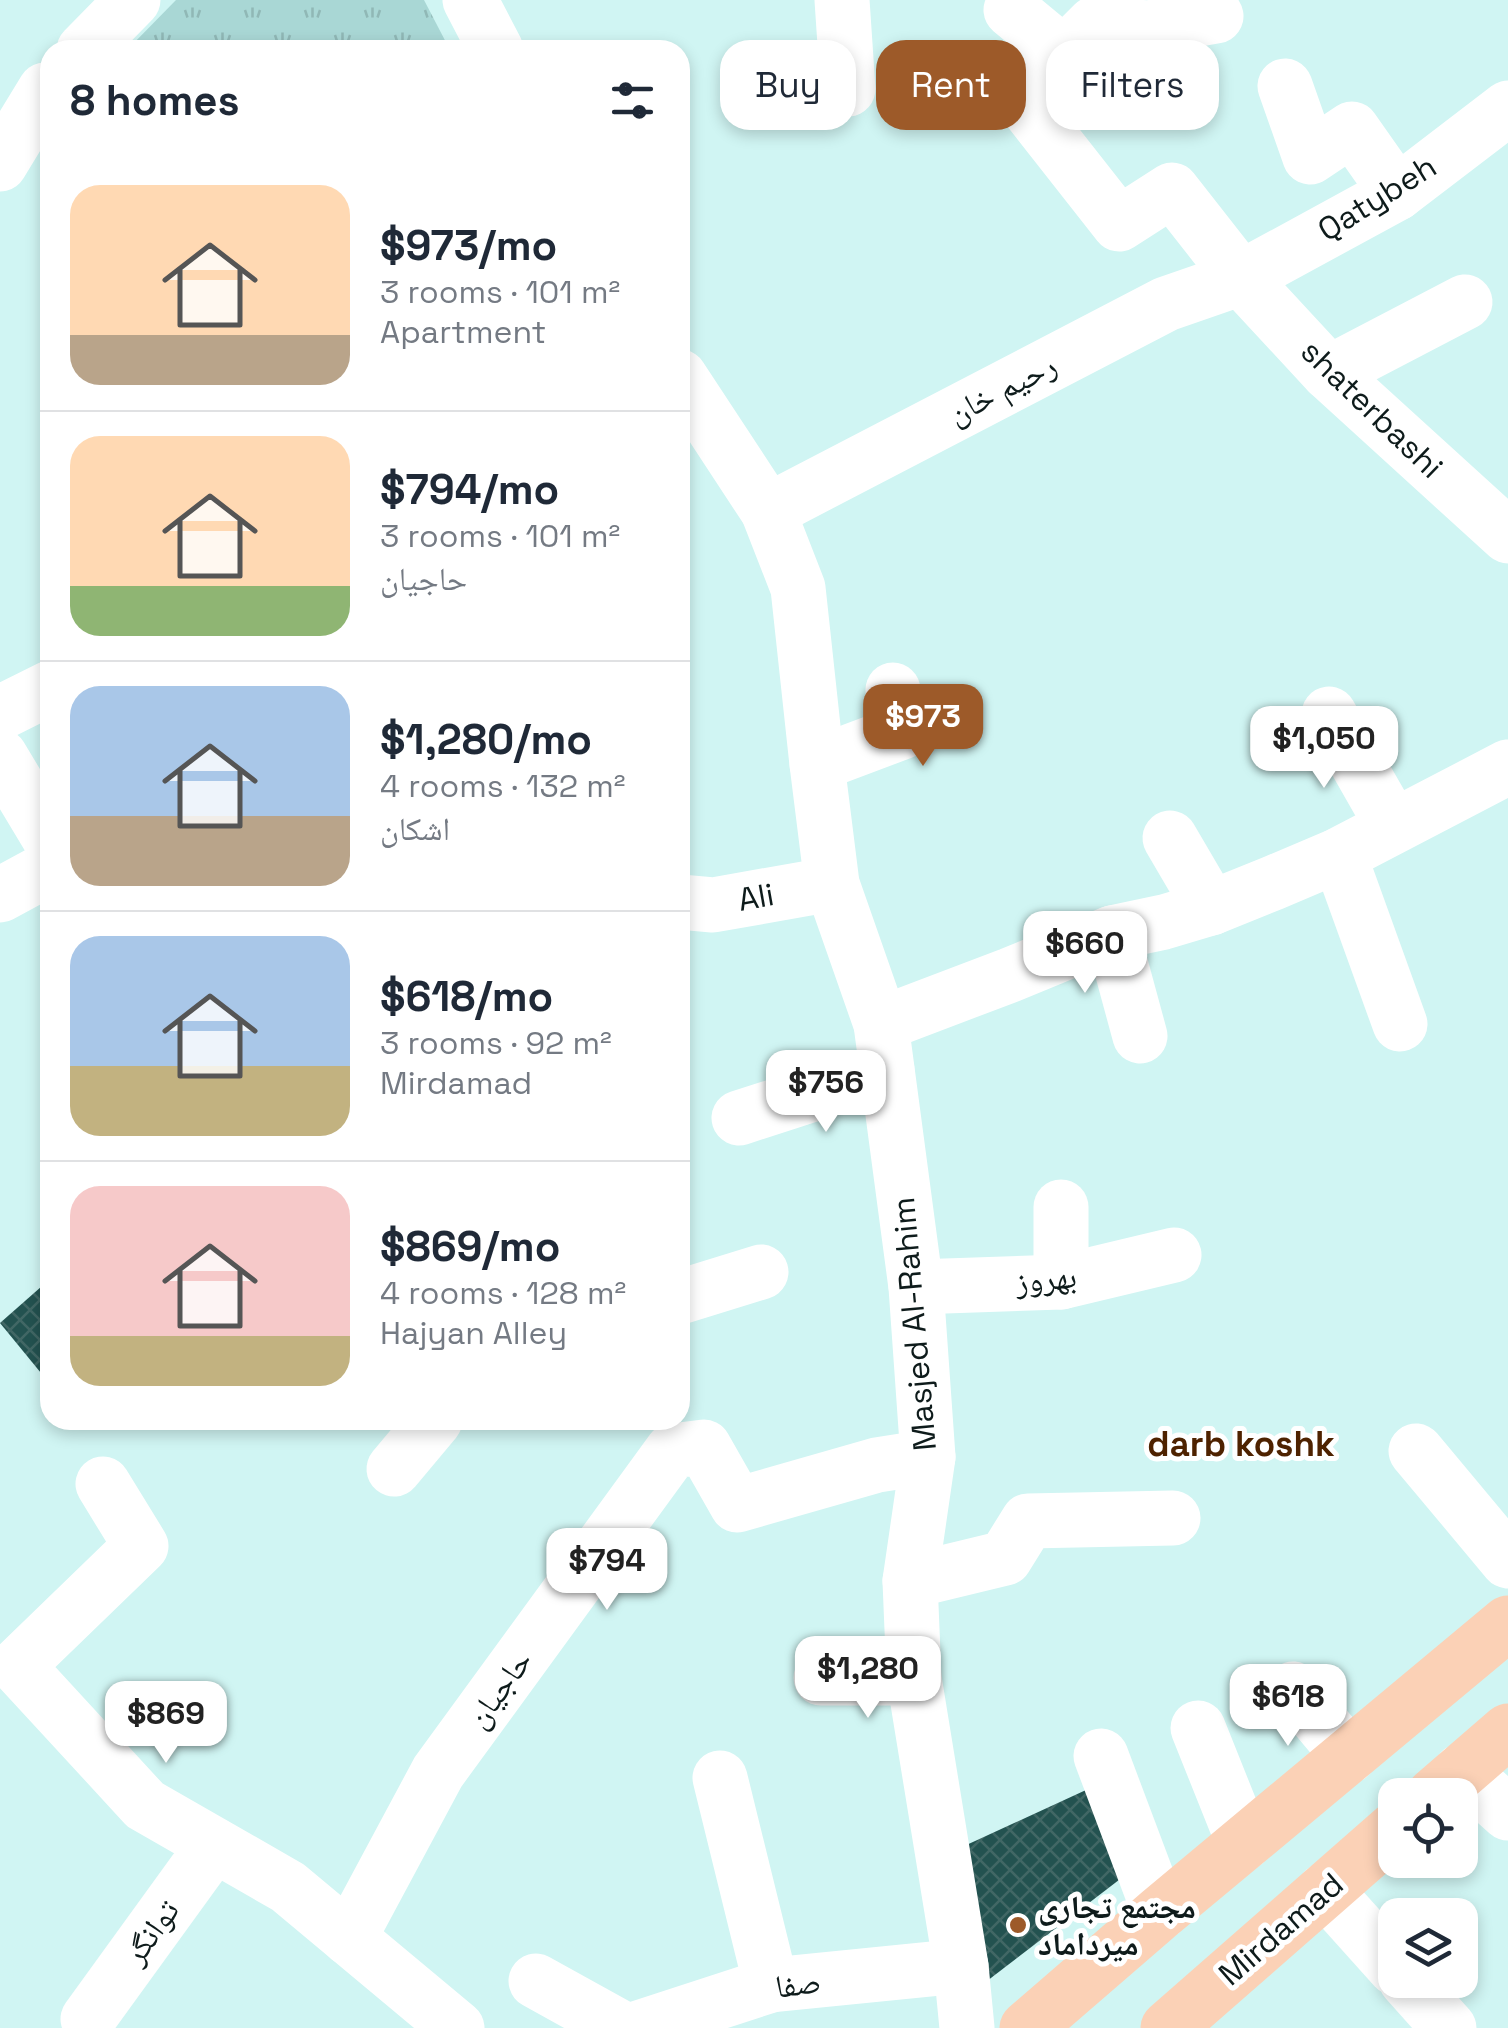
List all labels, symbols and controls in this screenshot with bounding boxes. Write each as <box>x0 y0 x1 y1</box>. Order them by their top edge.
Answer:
chip: Buy <box>720 40 856 130</box>
chip: Rent <box>876 40 1026 130</box>
chip: Filters <box>1046 40 1219 130</box>
icon: filters <box>605 73 660 128</box>
text: 8 homes <box>70 74 240 127</box>
street label: Qatybeh <box>1310 146 1444 250</box>
text: $973/mo <box>380 219 557 272</box>
icon: home <box>150 225 270 345</box>
text: 3 rooms · 101 m² <box>380 272 620 312</box>
text: Apartment <box>380 312 546 352</box>
street label: shaterbashi <box>1293 331 1451 487</box>
street label: رحیم خان <box>941 345 1063 434</box>
text: $794/mo <box>380 463 559 516</box>
icon: home <box>150 476 270 596</box>
text: 3 rooms · 101 m² <box>380 516 620 556</box>
text: حاجیان <box>380 559 467 599</box>
pin: $973 <box>864 684 982 769</box>
text: $973 <box>885 696 961 736</box>
pin: $1,050 <box>1243 706 1405 791</box>
text: $1,280/mo <box>380 713 592 766</box>
text: $1,050 <box>1272 718 1376 758</box>
icon: home <box>150 726 270 846</box>
text: 4 rooms · 132 m² <box>380 766 626 806</box>
text: اشکان <box>380 809 450 849</box>
street label: Ali <box>735 874 777 920</box>
pin: $660 <box>1026 911 1144 996</box>
text: $660 <box>1045 923 1125 963</box>
text: $618/mo <box>380 970 553 1023</box>
icon: home <box>150 976 270 1096</box>
text: 3 rooms · 92 m² <box>380 1023 612 1063</box>
pin: $756 <box>767 1050 885 1135</box>
text: $756 <box>788 1062 864 1102</box>
text: Mirdamad <box>380 1063 532 1103</box>
street label: Masjed Al-Rahim <box>883 1196 945 1452</box>
text: $869/mo <box>380 1220 560 1273</box>
icon: home <box>150 1226 270 1346</box>
street label: بهروز <box>1012 1256 1079 1302</box>
text: 4 rooms · 128 m² <box>380 1273 626 1313</box>
text: Hajyan Alley <box>380 1313 567 1353</box>
district label: darb koshk <box>1147 1422 1335 1466</box>
pin: $794 <box>548 1528 666 1613</box>
text: $794 <box>568 1540 646 1580</box>
pin: $1,280 <box>787 1636 949 1721</box>
street label: حاجیان <box>457 1642 541 1736</box>
text: $1,280 <box>817 1648 919 1688</box>
pin: $618 <box>1229 1664 1347 1749</box>
text: $618 <box>1252 1676 1324 1716</box>
pin: $869 <box>107 1681 225 1766</box>
text: $869 <box>127 1693 205 1733</box>
map controls <box>1378 1778 1478 1998</box>
button: locate <box>1378 1778 1478 1878</box>
street label: Mirdamad <box>1210 1864 1352 1994</box>
place label: مجتمع تجاری میرداماد <box>1038 1887 1196 1964</box>
street label: توانگر <box>114 1892 188 1973</box>
button: layers <box>1378 1898 1478 1998</box>
marker: مجتمع تجاری میرداماد <box>1007 1914 1029 1936</box>
street label: صفا <box>773 1961 823 2007</box>

